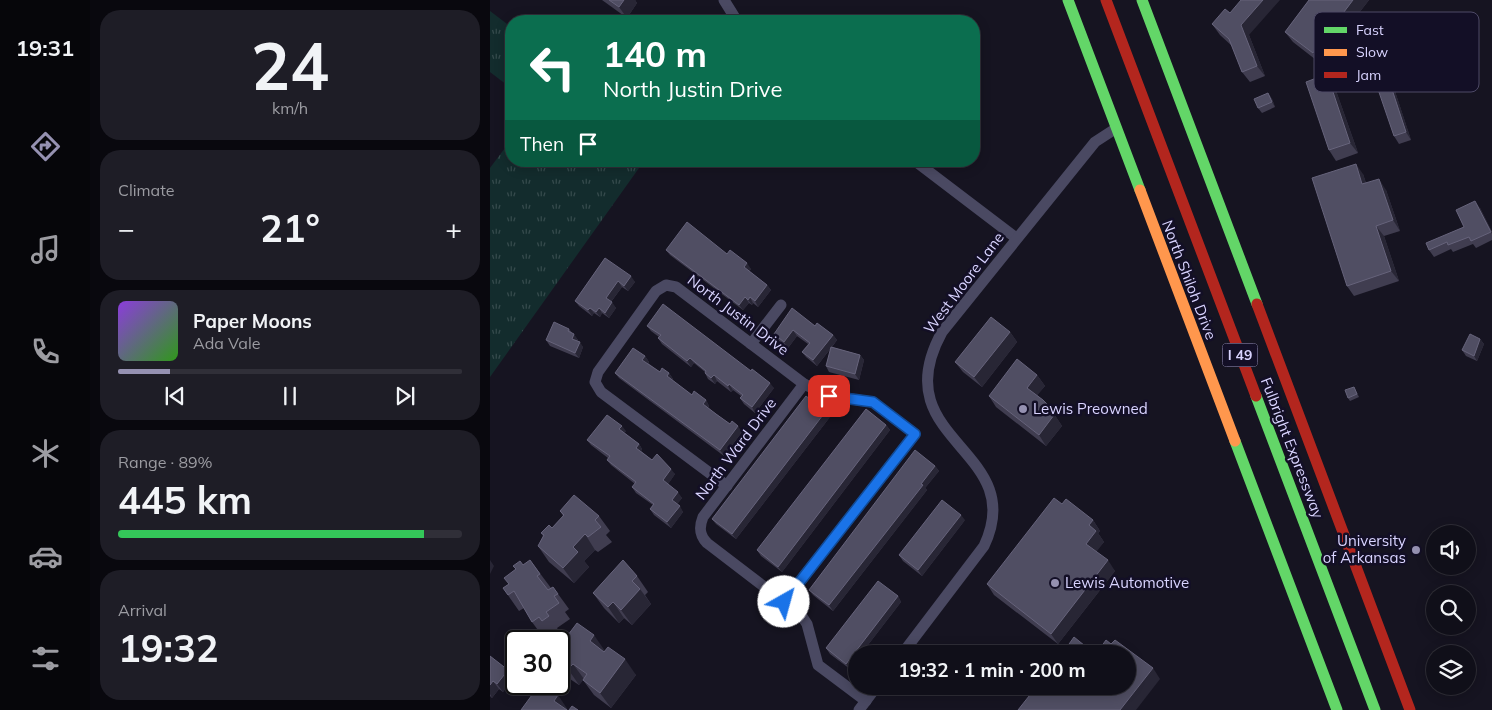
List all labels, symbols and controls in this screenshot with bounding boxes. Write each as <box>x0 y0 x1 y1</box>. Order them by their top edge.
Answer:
legend <box>1314 12 1479 92</box>
text: Fast <box>1356 21 1384 39</box>
text: 24 <box>251 25 329 106</box>
text: 140 m <box>603 32 707 76</box>
text: 19:31 <box>16 34 74 62</box>
icon: left <box>520 35 585 100</box>
text: Slow <box>1356 43 1388 61</box>
text: Jam <box>1356 66 1381 84</box>
text: North Justin Drive <box>603 75 782 103</box>
text: km/h <box>272 98 308 118</box>
icon: directions <box>28 129 63 164</box>
icon: arrive <box>574 130 602 158</box>
text: Then <box>520 132 564 156</box>
text: Climate <box>118 180 174 200</box>
text: 21° <box>260 204 320 252</box>
text: − <box>118 211 135 246</box>
text: + <box>445 211 462 246</box>
street label: North Shiloh Drive <box>1158 217 1221 342</box>
street label: West Moore Lane <box>919 228 1008 337</box>
icon: music <box>28 232 63 267</box>
street label: North Justin Drive <box>684 270 793 359</box>
text: Paper Moons <box>193 309 312 333</box>
text: Ada Vale <box>193 333 260 353</box>
icon: phone <box>28 334 63 369</box>
road number: I 49 <box>1222 344 1258 366</box>
pin <box>808 375 850 417</box>
street label: Fulbright Expressway <box>1257 375 1328 521</box>
icon: previous <box>161 382 189 410</box>
icon: pause <box>276 382 304 410</box>
icon: next <box>391 382 419 410</box>
icon: arrive <box>815 382 843 410</box>
street label: North Ward Drive <box>691 394 780 503</box>
place label: Lewis Preowned <box>1033 399 1148 418</box>
marker: Lewis Preowned <box>1017 403 1029 415</box>
icon: climate <box>28 436 63 471</box>
text: Range · 89% <box>118 452 213 472</box>
text: 445 km <box>118 476 252 524</box>
map controls <box>1426 525 1476 695</box>
button: sound <box>1426 525 1476 575</box>
place label: University of Arkansas <box>1323 531 1406 567</box>
icon: car <box>28 539 63 574</box>
marker: University of Arkansas <box>1410 544 1422 556</box>
place label: Lewis Automotive <box>1065 573 1189 592</box>
position arrow <box>757 575 809 627</box>
marker: Lewis Automotive <box>1049 577 1061 589</box>
button: search <box>1426 585 1476 635</box>
text: Arrival <box>118 600 167 620</box>
text: 19:32 <box>118 624 219 672</box>
speed limit sign: 30 <box>505 630 570 695</box>
icon: filters <box>28 641 63 676</box>
button: layers <box>1426 645 1476 695</box>
text: 19:32 · 1 min · 200 m <box>898 658 1086 682</box>

